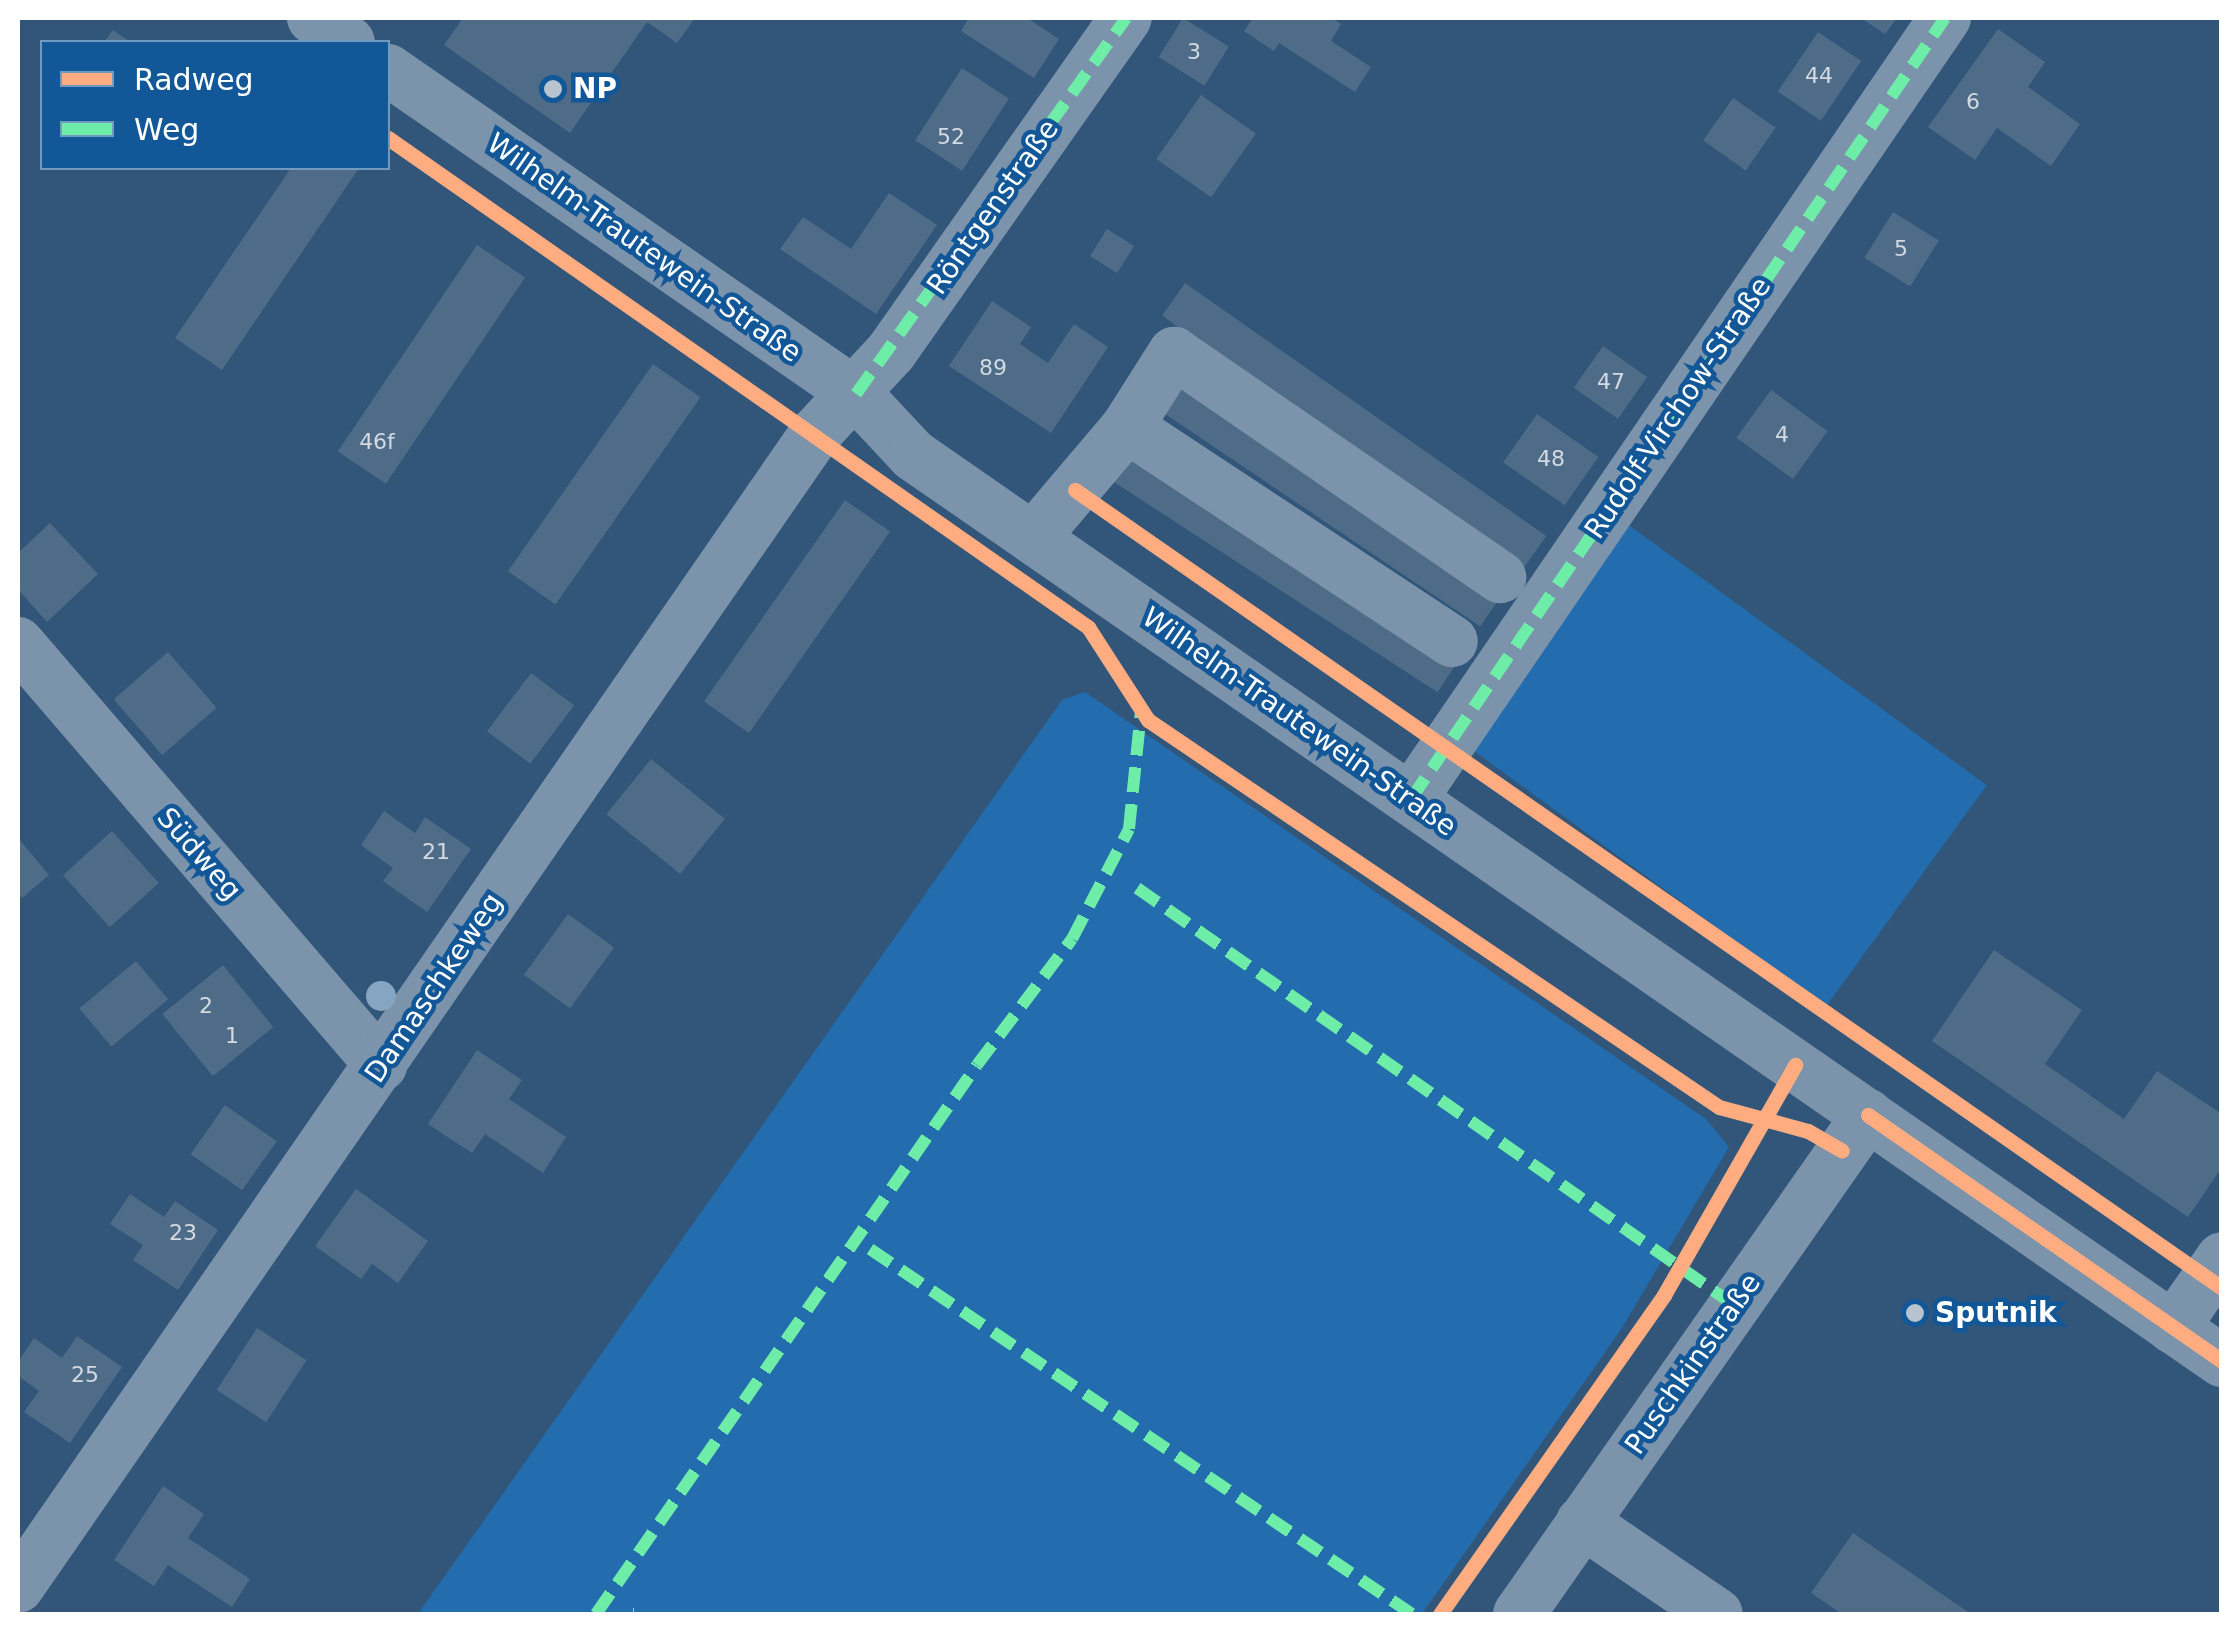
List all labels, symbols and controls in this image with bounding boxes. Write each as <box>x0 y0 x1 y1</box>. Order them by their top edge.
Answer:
house number: 3 <box>1187 39 1201 65</box>
legend <box>40 40 390 170</box>
text: Radweg <box>134 62 254 97</box>
house number: 44 <box>1805 63 1833 89</box>
place label: NP <box>573 72 617 106</box>
marker: NP <box>542 78 564 100</box>
house number: 6 <box>1966 89 1980 115</box>
text: Weg <box>134 112 199 147</box>
street label: Röntgenstraße <box>920 113 1066 301</box>
house number: 52 <box>937 124 965 150</box>
street label: Wilhelm-Trautewein-Straße <box>480 126 808 370</box>
house number: 5 <box>1894 236 1908 262</box>
street label: Rudolf-Virchow-Straße <box>1578 271 1778 545</box>
house number: 89 <box>979 355 1007 381</box>
house number: 47 <box>1597 369 1625 395</box>
house number: 4 <box>1775 422 1789 448</box>
house number: 46f <box>359 429 395 455</box>
house number: 48 <box>1537 446 1565 472</box>
street label: Wilhelm-Trautewein-Straße <box>1135 600 1463 844</box>
street label: Südweg <box>150 801 248 907</box>
house number: 21 <box>422 839 450 865</box>
street label: Damaschkeweg <box>358 887 510 1089</box>
house number: 2 <box>199 993 213 1019</box>
house number: 1 <box>225 1023 239 1049</box>
house number: 23 <box>169 1220 197 1246</box>
street label: Puschkinstraße <box>1618 1267 1768 1461</box>
place label: Sputnik <box>1935 1296 2057 1330</box>
marker: Sputnik <box>1904 1302 1926 1324</box>
house number: 25 <box>71 1362 99 1388</box>

